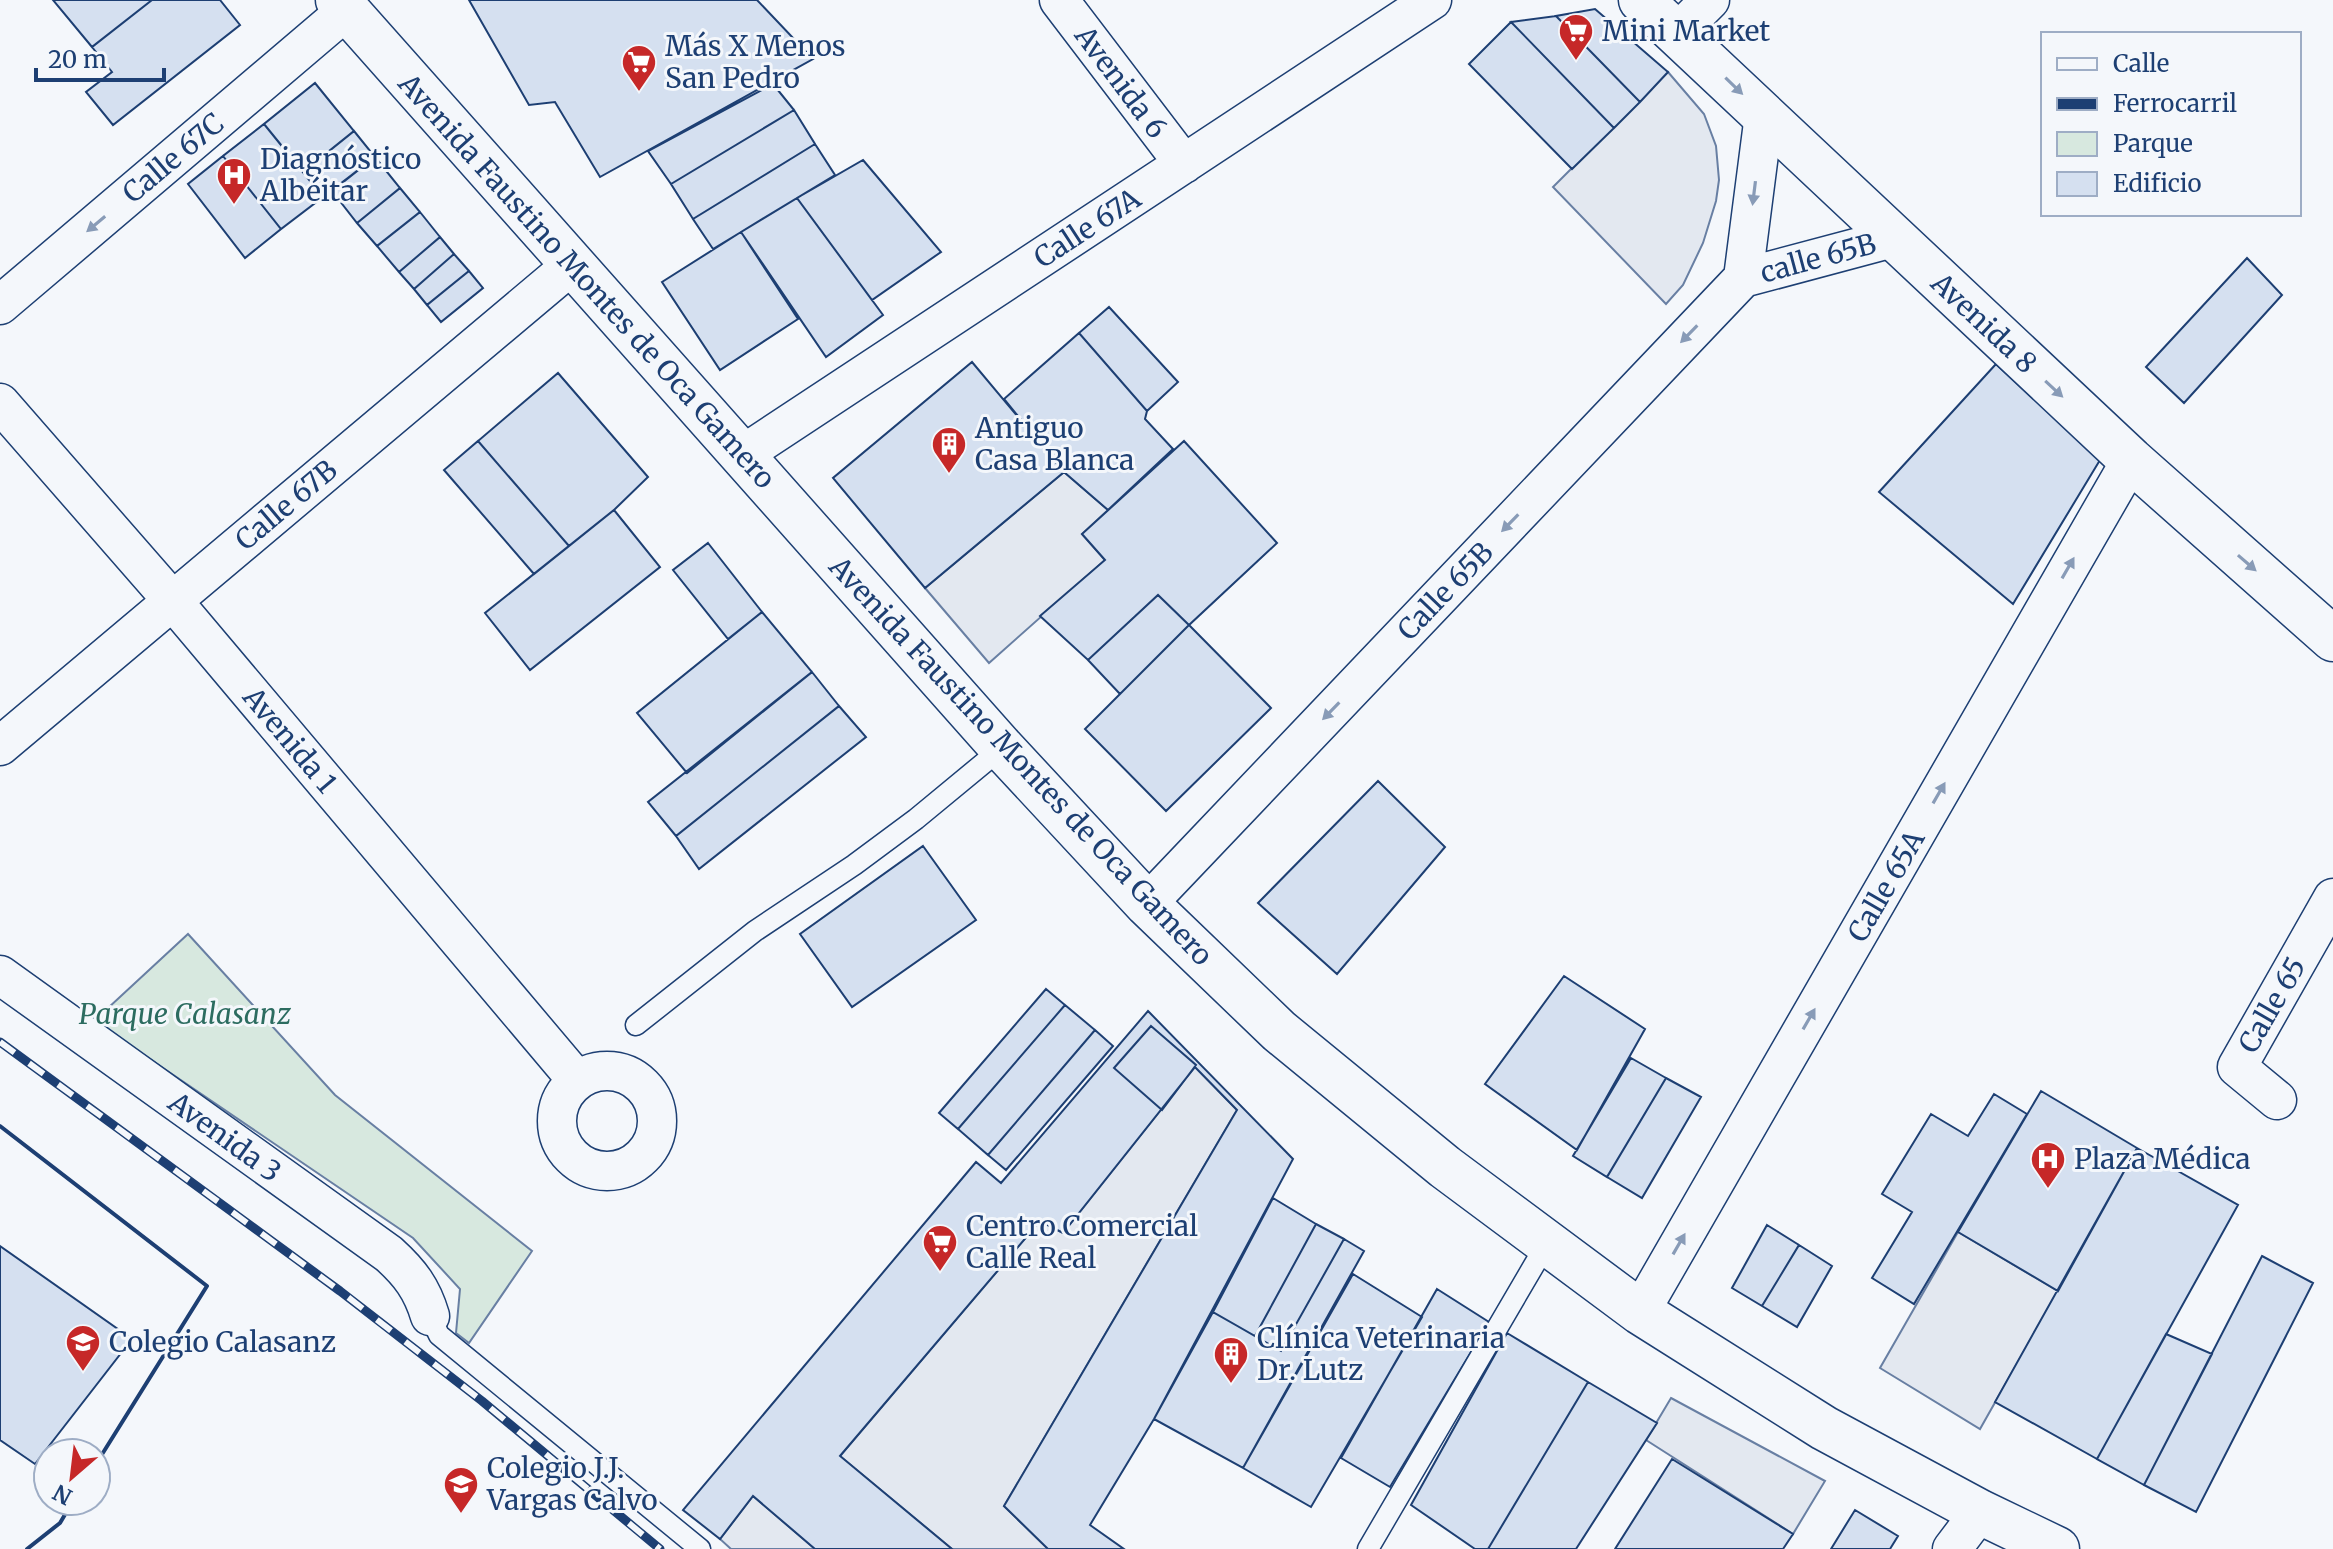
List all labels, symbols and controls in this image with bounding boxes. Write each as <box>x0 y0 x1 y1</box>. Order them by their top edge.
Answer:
supermarket icon: Mini Market <box>1557 12 1595 62</box>
place label: Mini Market <box>1602 13 1770 49</box>
street label: Avenida 6 <box>1066 18 1175 145</box>
place label: Más X Menos San Pedro <box>665 28 846 96</box>
scale bar <box>36 32 164 82</box>
legend <box>2041 32 2301 216</box>
supermarket icon: Más X Menos San Pedro <box>620 43 658 93</box>
text: 20 m <box>48 44 107 75</box>
text: Calle <box>2113 48 2169 79</box>
street label: Avenida Faustino Montes de Oca Gamero <box>390 65 783 496</box>
one-way arrow <box>1724 76 1743 95</box>
text: Ferrocarril <box>2113 88 2237 119</box>
street label: Calle 67C <box>115 105 231 211</box>
text: Parque <box>2113 128 2193 159</box>
place label: Diagnóstico Albéitar <box>259 141 421 209</box>
hospital icon: Diagnóstico Albéitar <box>215 156 253 206</box>
text: Edificio <box>2113 168 2201 199</box>
street label: Calle 67A <box>1027 180 1147 276</box>
one-way arrow <box>1747 181 1760 206</box>
one-way arrow <box>86 215 106 232</box>
street label: calle 65B <box>1756 225 1880 291</box>
street label: Avenida 8 <box>1923 264 2044 381</box>
one-way arrow <box>1680 324 1699 343</box>
one-way arrow <box>2045 379 2064 397</box>
place label: Antiguo Casa Blanca <box>974 410 1134 478</box>
building icon: Antiguo Casa Blanca <box>930 425 968 475</box>
street label: Calle 67B <box>228 452 344 558</box>
one-way arrow <box>1501 513 1519 532</box>
street label: Calle 65B <box>1390 534 1500 648</box>
street label: Avenida Faustino Montes de Oca Gamero <box>821 548 1220 973</box>
one-way arrow <box>2237 554 2257 571</box>
one-way arrow <box>2061 557 2075 579</box>
street label: Avenida 1 <box>235 679 345 800</box>
one-way arrow <box>1322 701 1340 720</box>
one-way arrow <box>1932 782 1946 804</box>
street label: Calle 65A <box>1840 823 1933 948</box>
street label: Calle 65 <box>2230 951 2314 1059</box>
park label: Parque Calasanz <box>79 996 292 1032</box>
one-way arrow <box>1802 1007 1816 1030</box>
street label: Avenida 3 <box>161 1083 288 1190</box>
hospital icon: Plaza Médica <box>2029 1140 2067 1190</box>
place label: Plaza Médica <box>2074 1141 2250 1177</box>
place label: Centro Comercial Calle Real <box>966 1208 1198 1276</box>
supermarket icon: Centro Comercial Calle Real <box>921 1223 959 1273</box>
one-way arrow <box>1672 1233 1686 1255</box>
place label: Clínica Veterinaria Dr. Lutz <box>1257 1320 1505 1388</box>
school or university icon: Colegio Calasanz <box>64 1323 102 1373</box>
place label: Colegio Calasanz <box>109 1324 336 1360</box>
building icon: Clínica Veterinaria Dr. Lutz <box>1212 1335 1250 1385</box>
north arrow <box>32 1437 112 1517</box>
place label: Colegio J.J. Vargas Calvo <box>486 1450 657 1518</box>
school or university icon: Colegio J.J. Vargas Calvo <box>442 1465 480 1515</box>
text: N <box>48 1478 77 1511</box>

